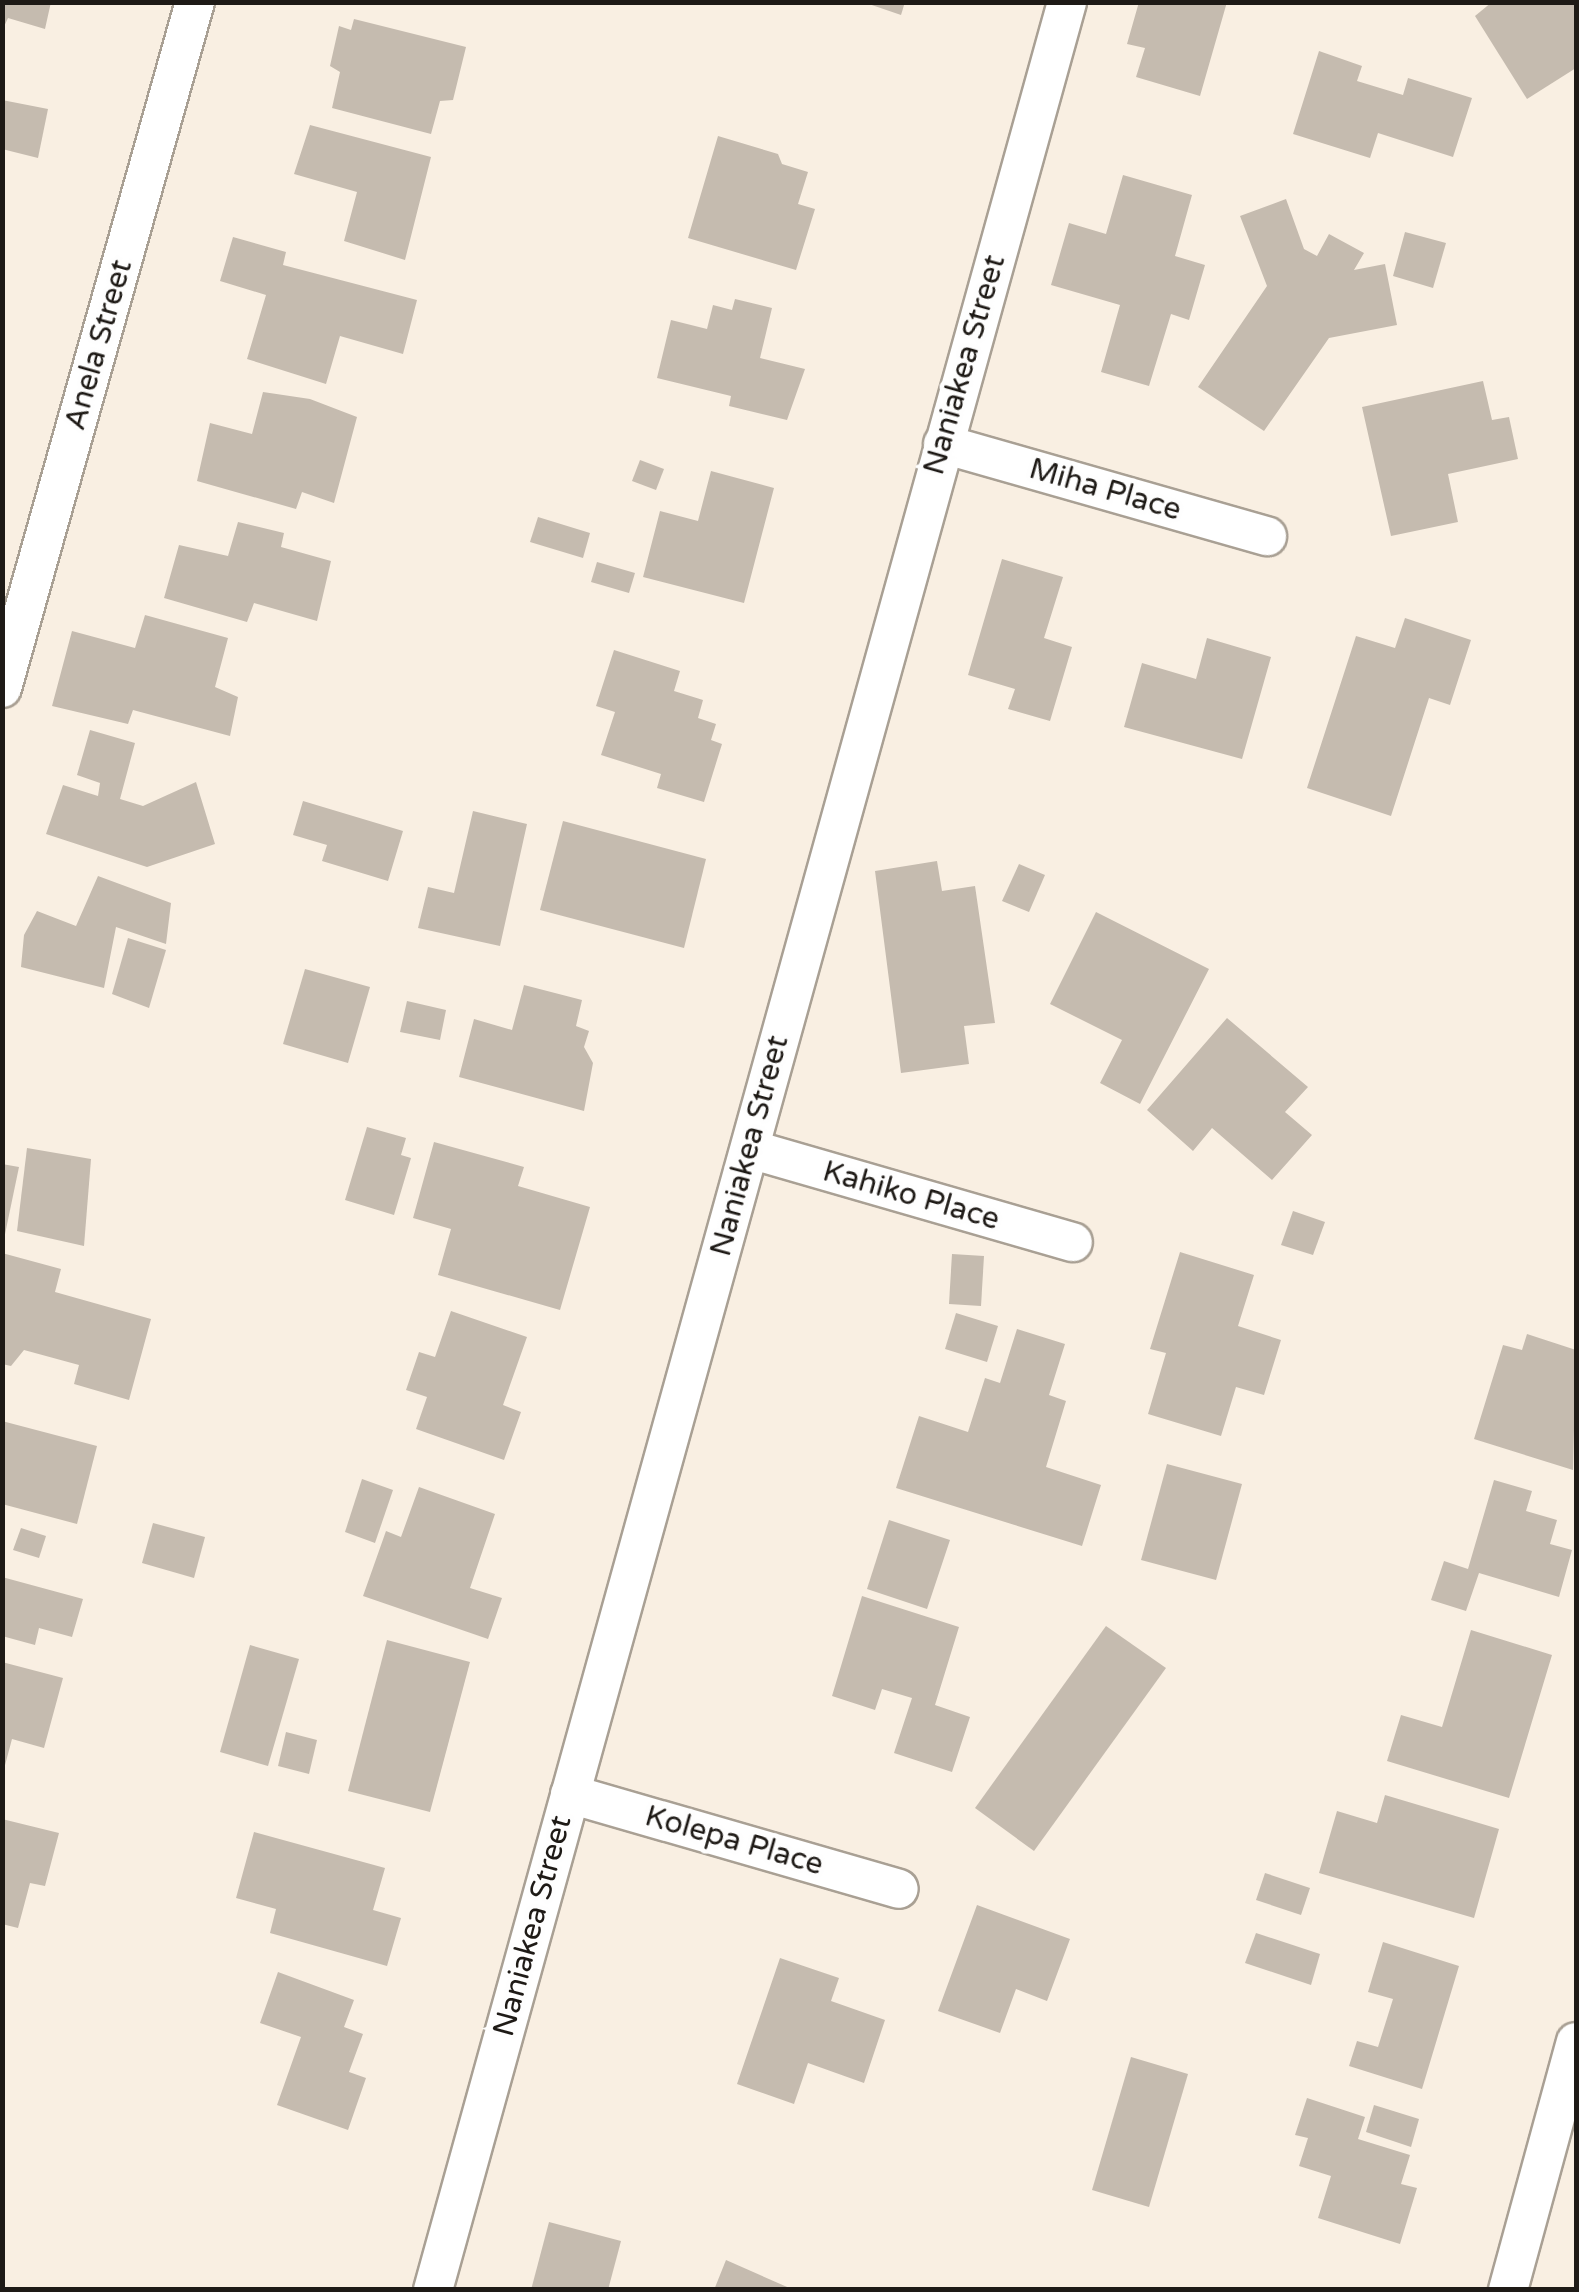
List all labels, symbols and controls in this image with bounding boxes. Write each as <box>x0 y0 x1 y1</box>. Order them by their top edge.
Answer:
street label: Naniakea Street <box>916 251 1014 479</box>
street label: Anela Street <box>58 256 140 434</box>
street label: Miha Place <box>1025 451 1185 529</box>
street label: Naniakea Street <box>703 1032 797 1260</box>
street label: Kahiko Place <box>819 1154 1003 1238</box>
street label: Kolepa Place <box>641 1798 827 1884</box>
street label: Naniakea Street <box>486 1812 580 2040</box>

